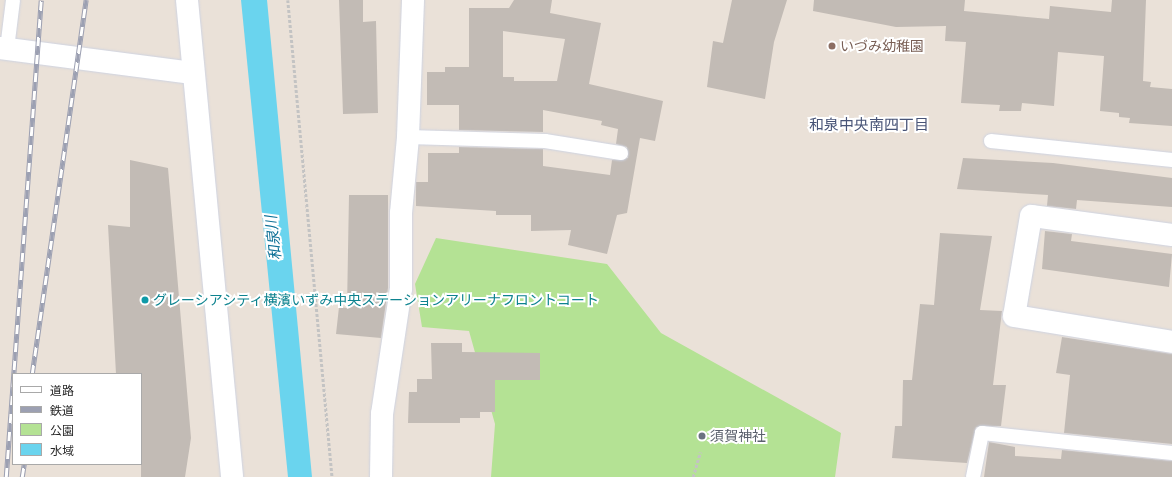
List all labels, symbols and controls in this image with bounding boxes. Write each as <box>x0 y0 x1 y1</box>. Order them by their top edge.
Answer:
place label: いづみ幼稚園 <box>840 38 924 54</box>
marker: いづみ幼稚園 <box>827 41 837 51</box>
district label: 和泉中央南四丁目 <box>809 116 929 134</box>
water label: 和泉川 <box>262 215 284 261</box>
place label: グレーシアシティ横濱いずみ中央ステーションアリーナフロントコート <box>153 292 601 308</box>
marker: グレーシアシティ横濱いずみ中央ステーションアリーナフロントコート <box>140 295 150 305</box>
legend <box>12 373 142 465</box>
text: 道路 <box>50 384 74 398</box>
text: 鉄道 <box>50 404 74 418</box>
text: 公園 <box>50 424 74 438</box>
place label: 須賀神社 <box>710 428 766 444</box>
marker: 須賀神社 <box>697 431 707 441</box>
text: 水域 <box>50 444 74 458</box>

